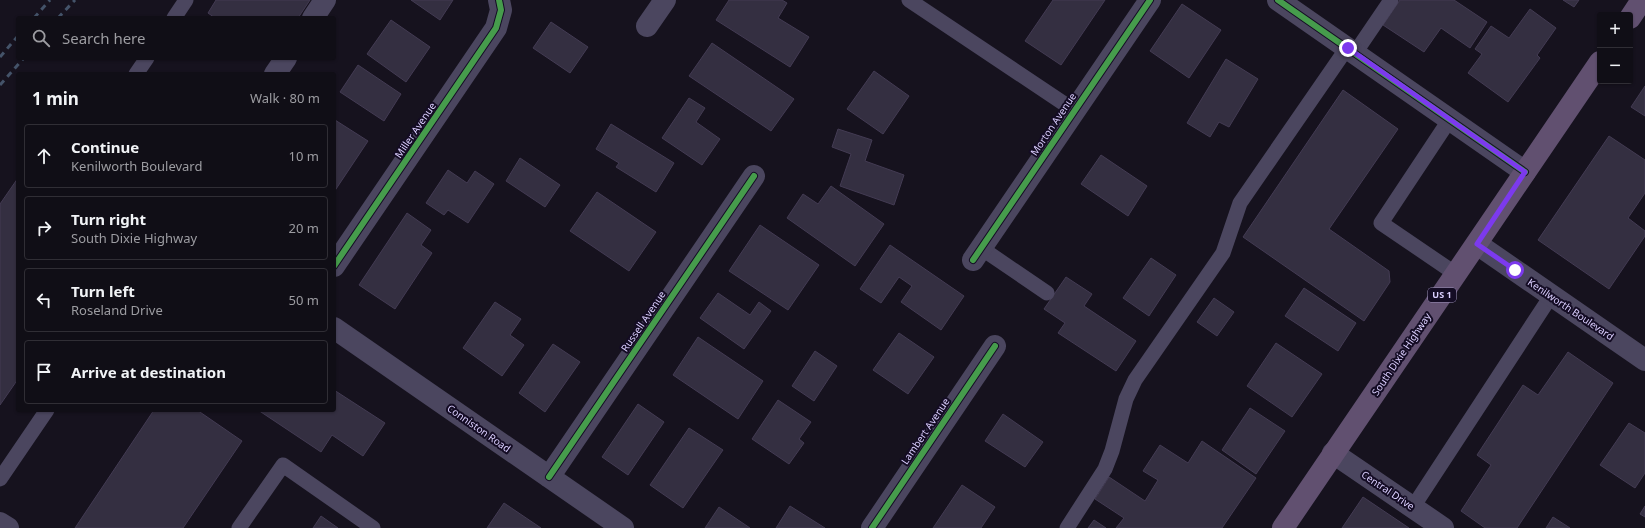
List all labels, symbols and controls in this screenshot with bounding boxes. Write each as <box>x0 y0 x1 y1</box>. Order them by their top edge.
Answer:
map controls <box>1597 12 1633 84</box>
button: + <box>1597 12 1633 48</box>
search box <box>16 16 336 60</box>
icon: search <box>30 27 52 49</box>
text: Search here <box>62 28 145 48</box>
route end <box>1339 39 1357 57</box>
button: − <box>1597 48 1633 84</box>
text: 1 min <box>32 87 79 110</box>
text: Walk · 80 m <box>250 89 320 107</box>
street label: Morton Avenue <box>1027 90 1079 158</box>
street label: Miller Avenue <box>391 99 439 161</box>
text: Continue <box>71 137 139 157</box>
icon: ahead <box>33 145 55 167</box>
text: 10 m <box>289 147 319 165</box>
text: Kenilworth Boulevard <box>71 157 202 175</box>
text: Turn right <box>71 209 146 229</box>
icon: right <box>33 217 55 239</box>
text: 20 m <box>289 219 319 237</box>
text: South Dixie Highway <box>71 229 197 247</box>
route start <box>1506 261 1524 279</box>
street label: Kenilworth Boulevard <box>1525 275 1617 343</box>
text: Turn left <box>71 281 135 301</box>
street label: Russell Avenue <box>617 288 669 354</box>
road number: US 1 <box>1428 288 1456 302</box>
icon: left <box>33 289 55 311</box>
text: 50 m <box>289 291 319 309</box>
text: Roseland Drive <box>71 301 163 319</box>
street label: South Dixie Highway <box>1368 309 1434 398</box>
icon: arrive <box>33 361 55 383</box>
text: Arrive at destination <box>71 362 226 382</box>
street label: Lambert Avenue <box>898 395 953 467</box>
street label: Conniston Road <box>444 401 514 455</box>
street label: Central Drive <box>1359 467 1418 513</box>

